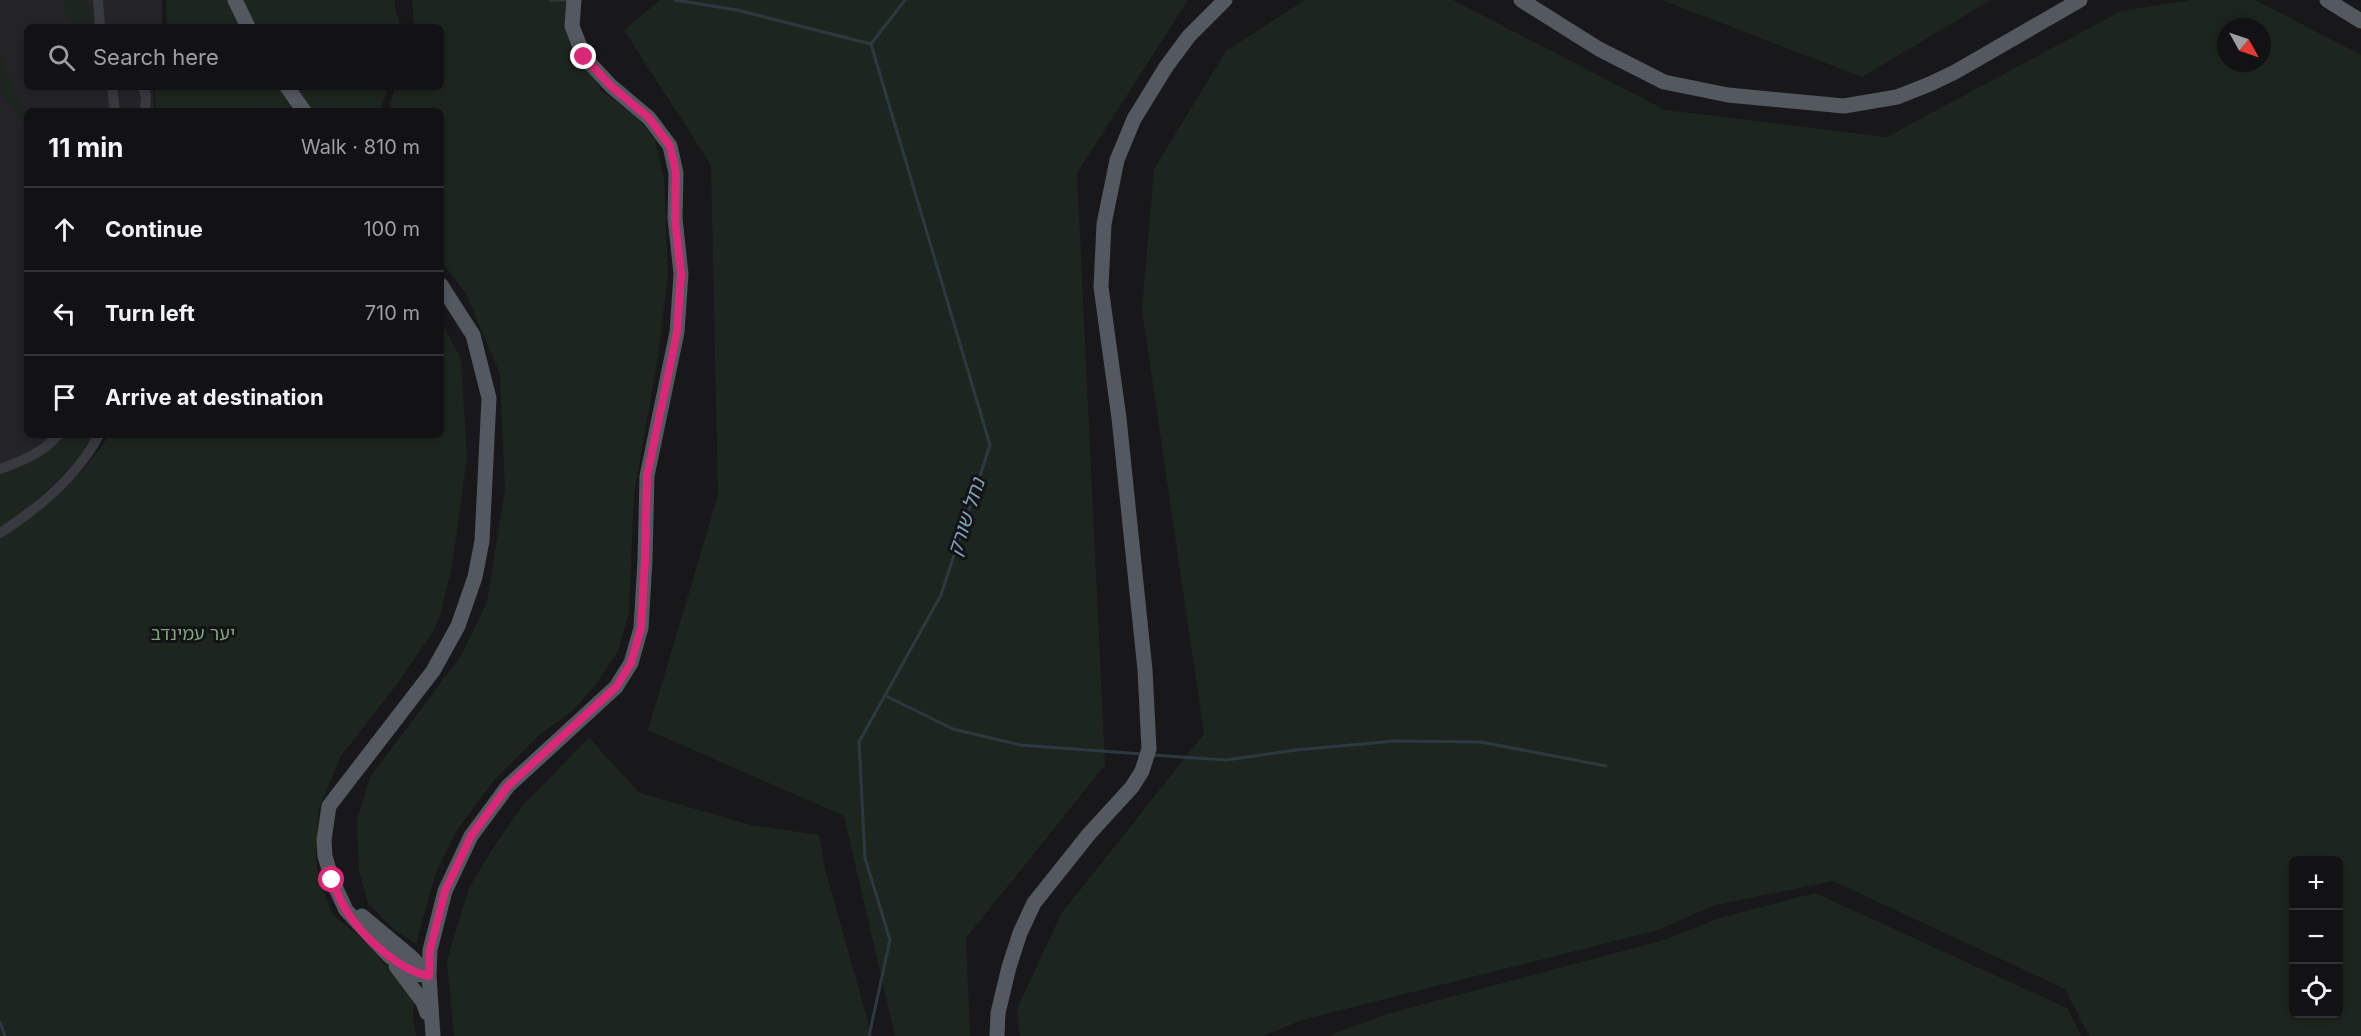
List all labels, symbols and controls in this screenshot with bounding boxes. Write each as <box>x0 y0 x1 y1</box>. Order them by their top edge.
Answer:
north arrow <box>2217 18 2271 72</box>
search box <box>24 24 444 90</box>
icon: search <box>45 41 78 74</box>
route end <box>570 43 596 69</box>
text: Search here <box>93 44 219 70</box>
text: 11 min <box>48 132 124 163</box>
text: Walk · 810 m <box>301 135 420 159</box>
icon: ahead <box>48 213 81 246</box>
text: Continue <box>105 216 203 242</box>
text: 100 m <box>363 217 420 241</box>
icon: left <box>48 297 81 330</box>
text: Turn left <box>105 300 195 326</box>
text: 710 m <box>365 301 420 325</box>
icon: arrive <box>48 381 81 414</box>
text: Arrive at destination <box>105 384 324 410</box>
water label: נחל שורק <box>942 474 990 559</box>
park label: יער עמינדב <box>151 623 235 644</box>
map controls <box>2289 856 2343 1018</box>
button: + <box>2289 856 2343 910</box>
route start <box>318 866 344 892</box>
button: − <box>2289 910 2343 964</box>
button: locate <box>2289 964 2343 1018</box>

